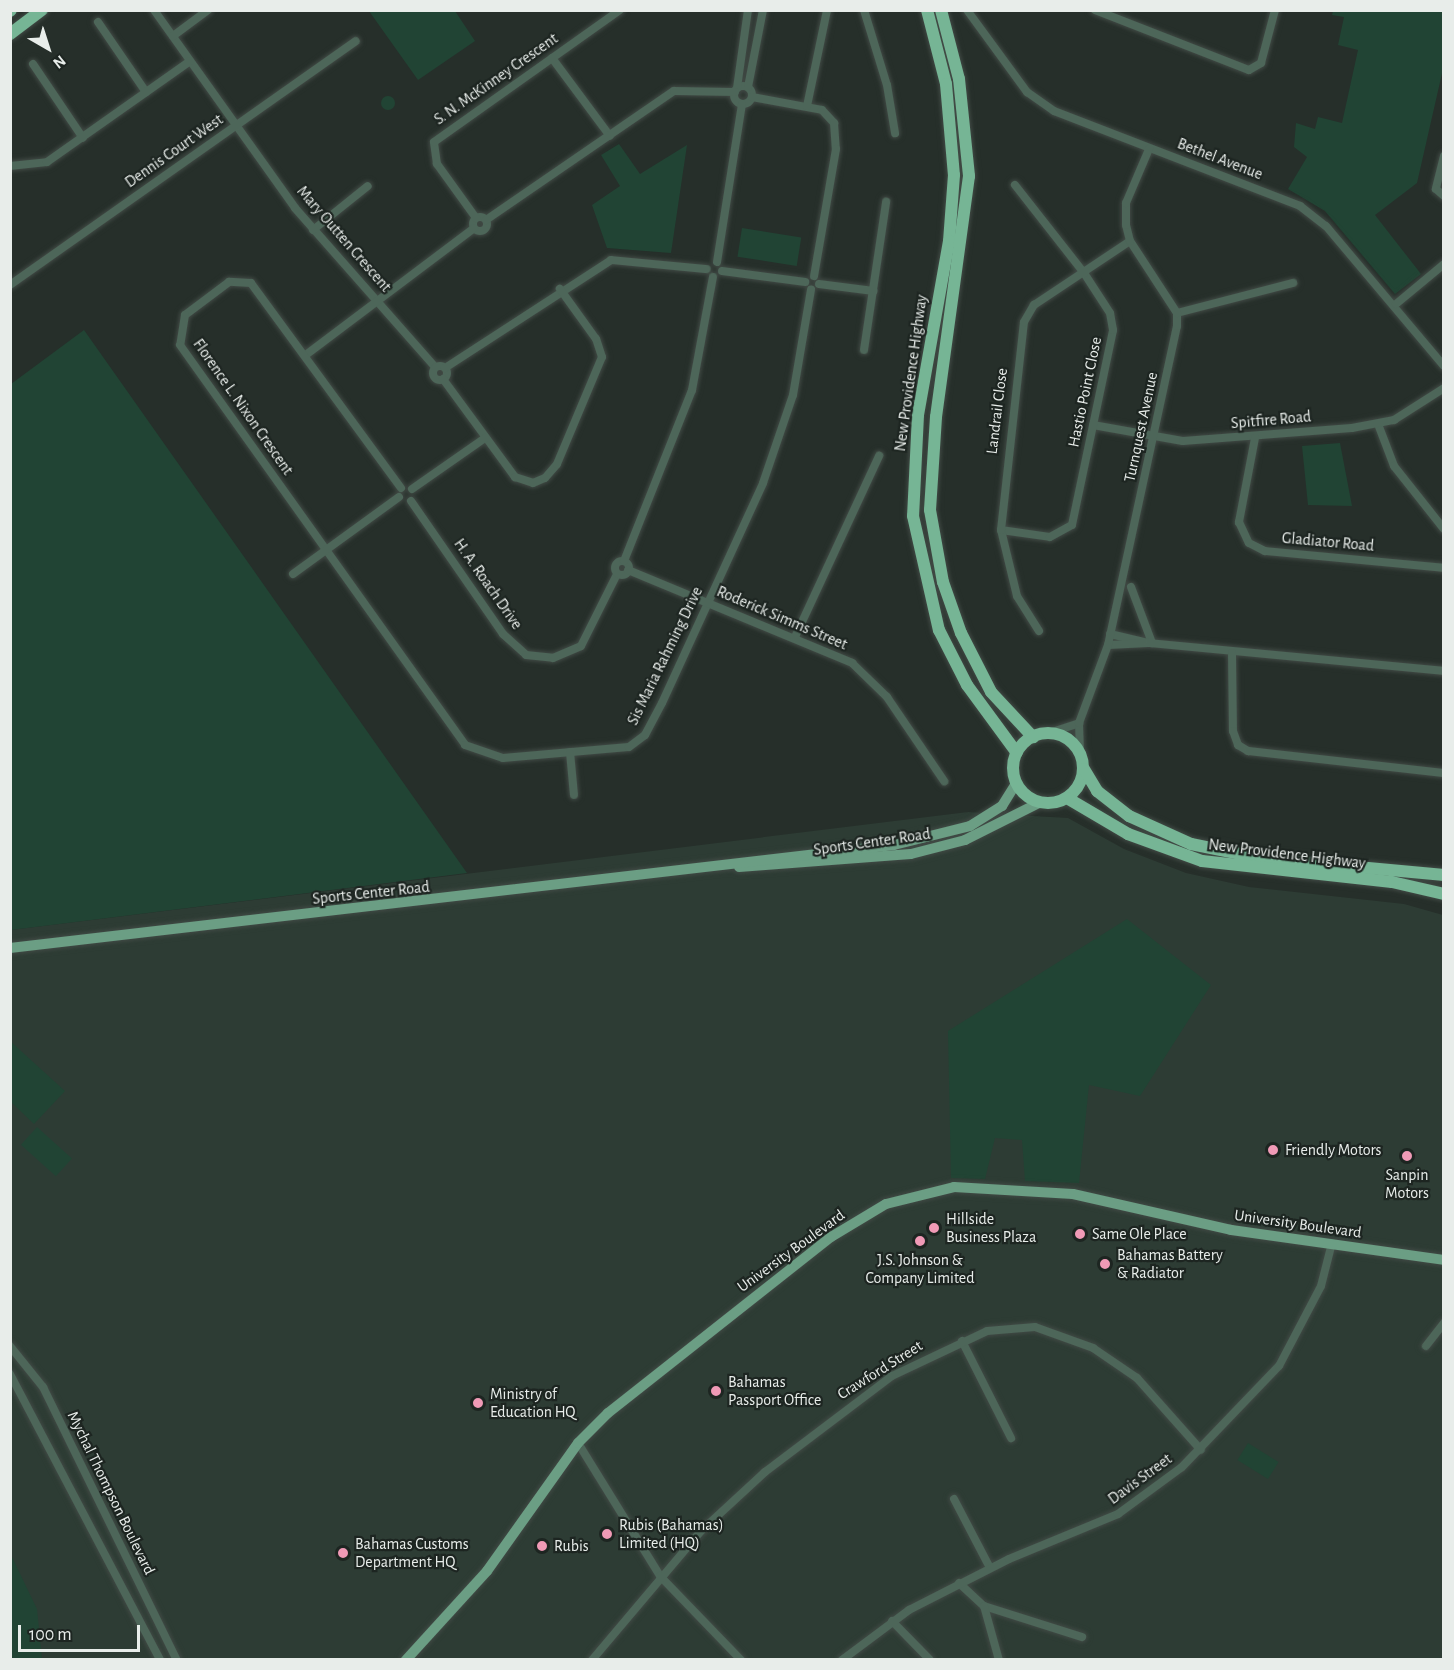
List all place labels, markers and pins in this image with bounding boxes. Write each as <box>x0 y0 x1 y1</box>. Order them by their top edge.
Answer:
place label: Friendly Motors <box>1285 1140 1382 1160</box>
marker: Friendly Motors <box>1266 1143 1280 1157</box>
marker: Sanpin Motors <box>1400 1149 1414 1163</box>
place label: Sanpin Motors <box>1385 1165 1429 1203</box>
place label: Hillside Business Plaza <box>946 1209 1036 1247</box>
marker: Hillside Business Plaza <box>927 1221 941 1235</box>
place label: Same Ole Place <box>1092 1224 1187 1244</box>
marker: Same Ole Place <box>1073 1227 1087 1241</box>
marker: J.S. Johnson & Company Limited <box>913 1234 927 1248</box>
place label: Bahamas Battery & Radiator <box>1117 1245 1223 1283</box>
place label: J.S. Johnson & Company Limited <box>865 1250 975 1288</box>
marker: Bahamas Battery & Radiator <box>1098 1257 1112 1271</box>
place label: Bahamas Passport Office <box>728 1372 821 1410</box>
place label: Ministry of Education HQ <box>490 1384 576 1422</box>
marker: Bahamas Passport Office <box>709 1384 723 1398</box>
marker: Ministry of Education HQ <box>471 1396 485 1410</box>
place label: Rubis (Bahamas) Limited (HQ) <box>619 1515 724 1553</box>
marker: Rubis (Bahamas) Limited (HQ) <box>600 1527 614 1541</box>
place label: Bahamas Customs Department HQ <box>355 1534 469 1572</box>
place label: Rubis <box>554 1536 589 1556</box>
marker: Rubis <box>535 1539 549 1553</box>
marker: Bahamas Customs Department HQ <box>336 1546 350 1560</box>

